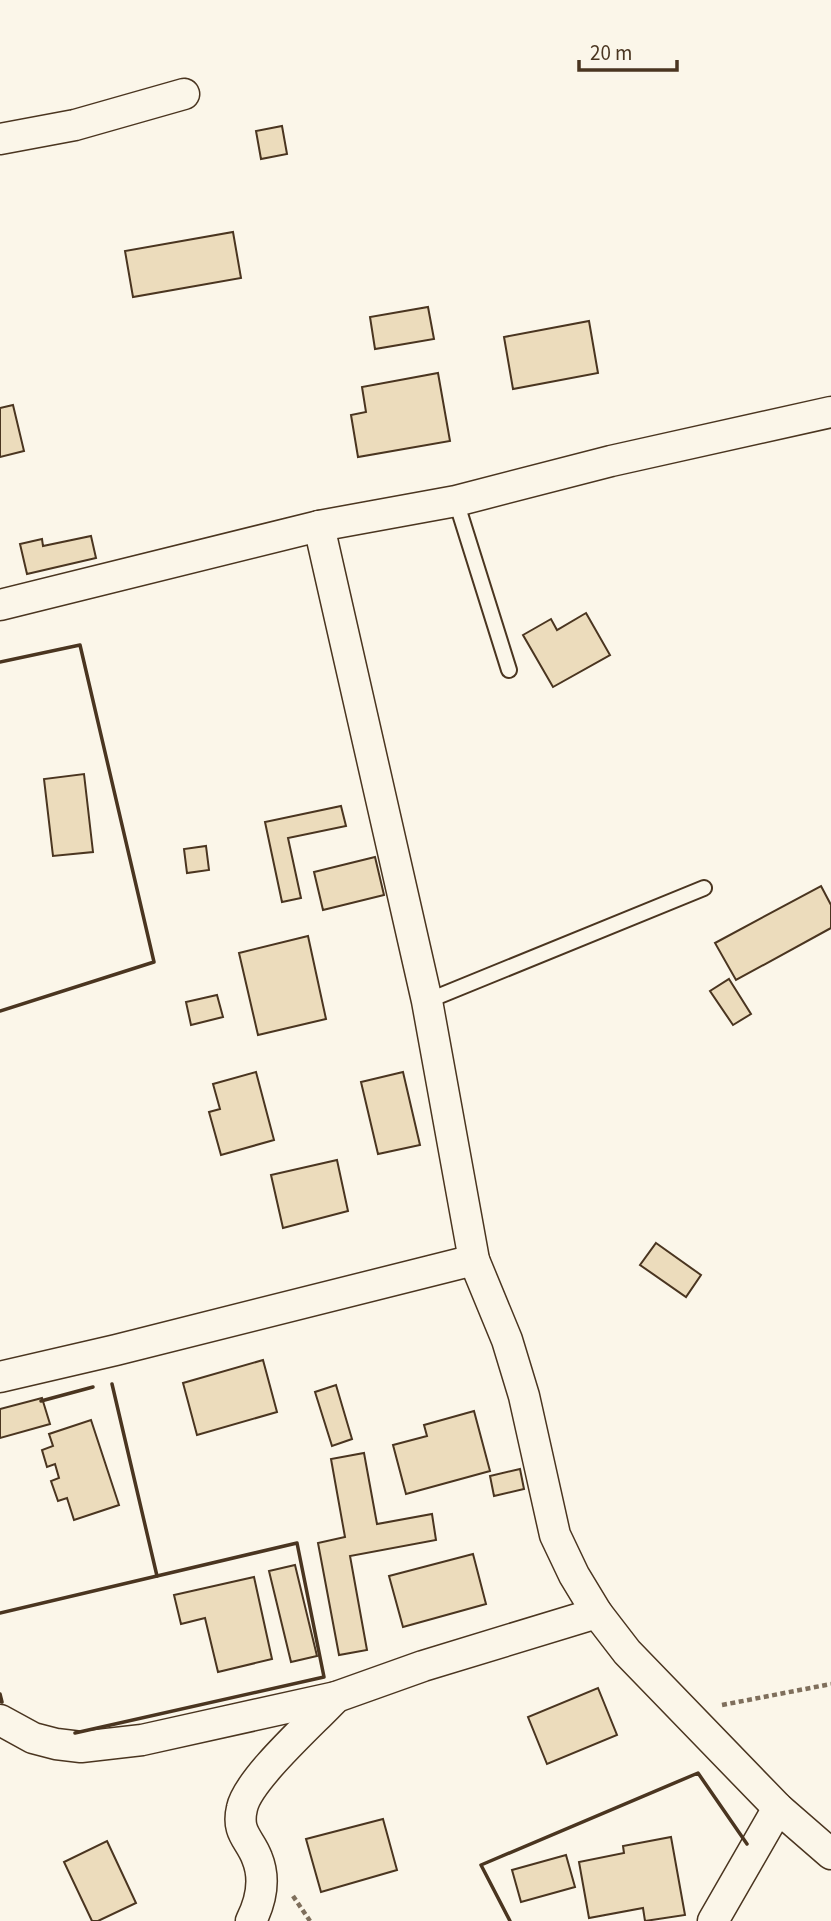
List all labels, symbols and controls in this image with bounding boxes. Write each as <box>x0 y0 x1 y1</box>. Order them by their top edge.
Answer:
scale bar <box>579 28 677 72</box>
text: 20 m <box>590 38 632 68</box>

